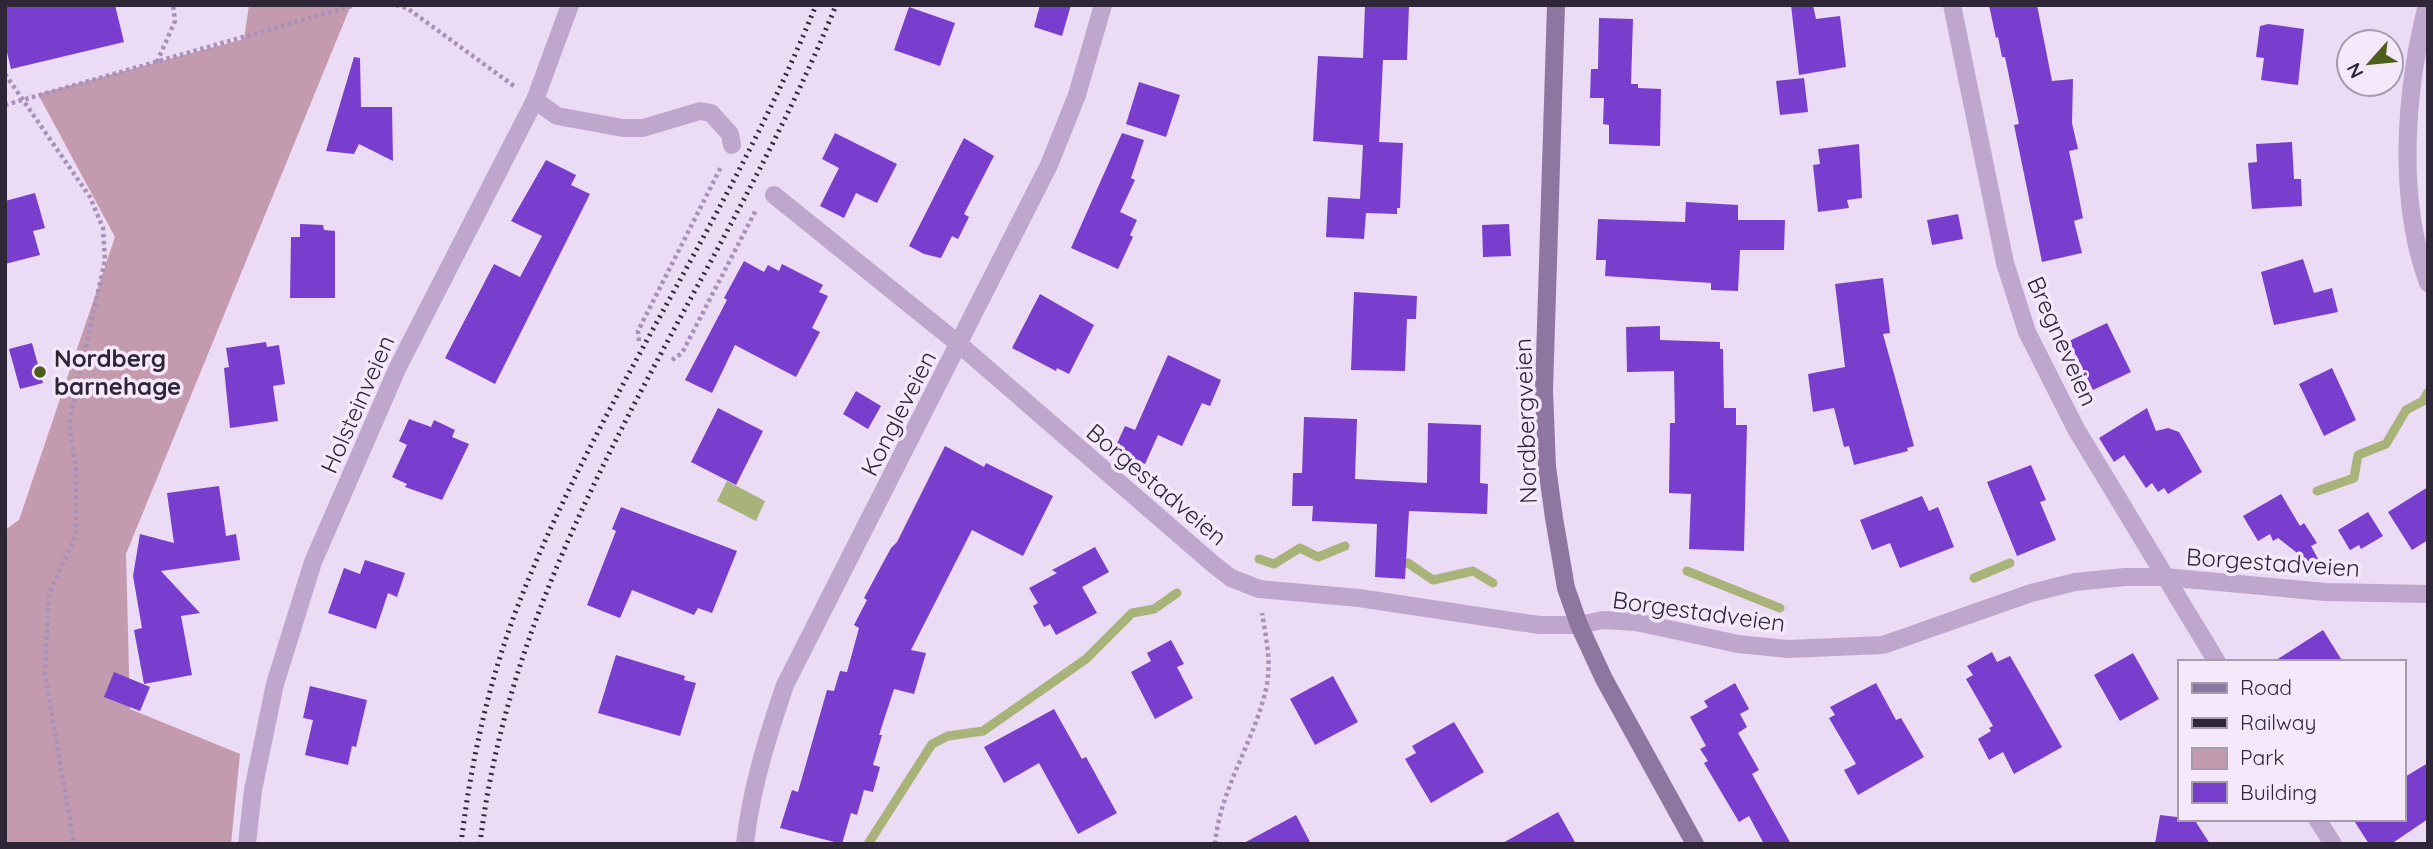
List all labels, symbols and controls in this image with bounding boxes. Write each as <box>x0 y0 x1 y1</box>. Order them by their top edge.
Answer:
north arrow <box>2335 28 2405 98</box>
text: N <box>2341 59 2369 82</box>
street label: Bregneveien <box>2021 272 2105 410</box>
street label: Holsteinveien <box>313 330 401 478</box>
street label: Nordbergveien <box>1507 338 1543 504</box>
place label: Nordberg barnehage <box>54 343 181 401</box>
street label: Kongleveien <box>854 345 942 481</box>
marker: Nordberg barnehage <box>32 364 48 380</box>
street label: Borgestadveien <box>1081 417 1233 551</box>
street label: Borgestadveien <box>2185 541 2361 583</box>
street label: Borgestadveien <box>1611 584 1787 638</box>
legend <box>2178 660 2405 821</box>
text: Road <box>2240 674 2292 700</box>
text: Railway <box>2240 709 2316 735</box>
text: Park <box>2240 744 2284 770</box>
text: Building <box>2240 779 2317 805</box>

